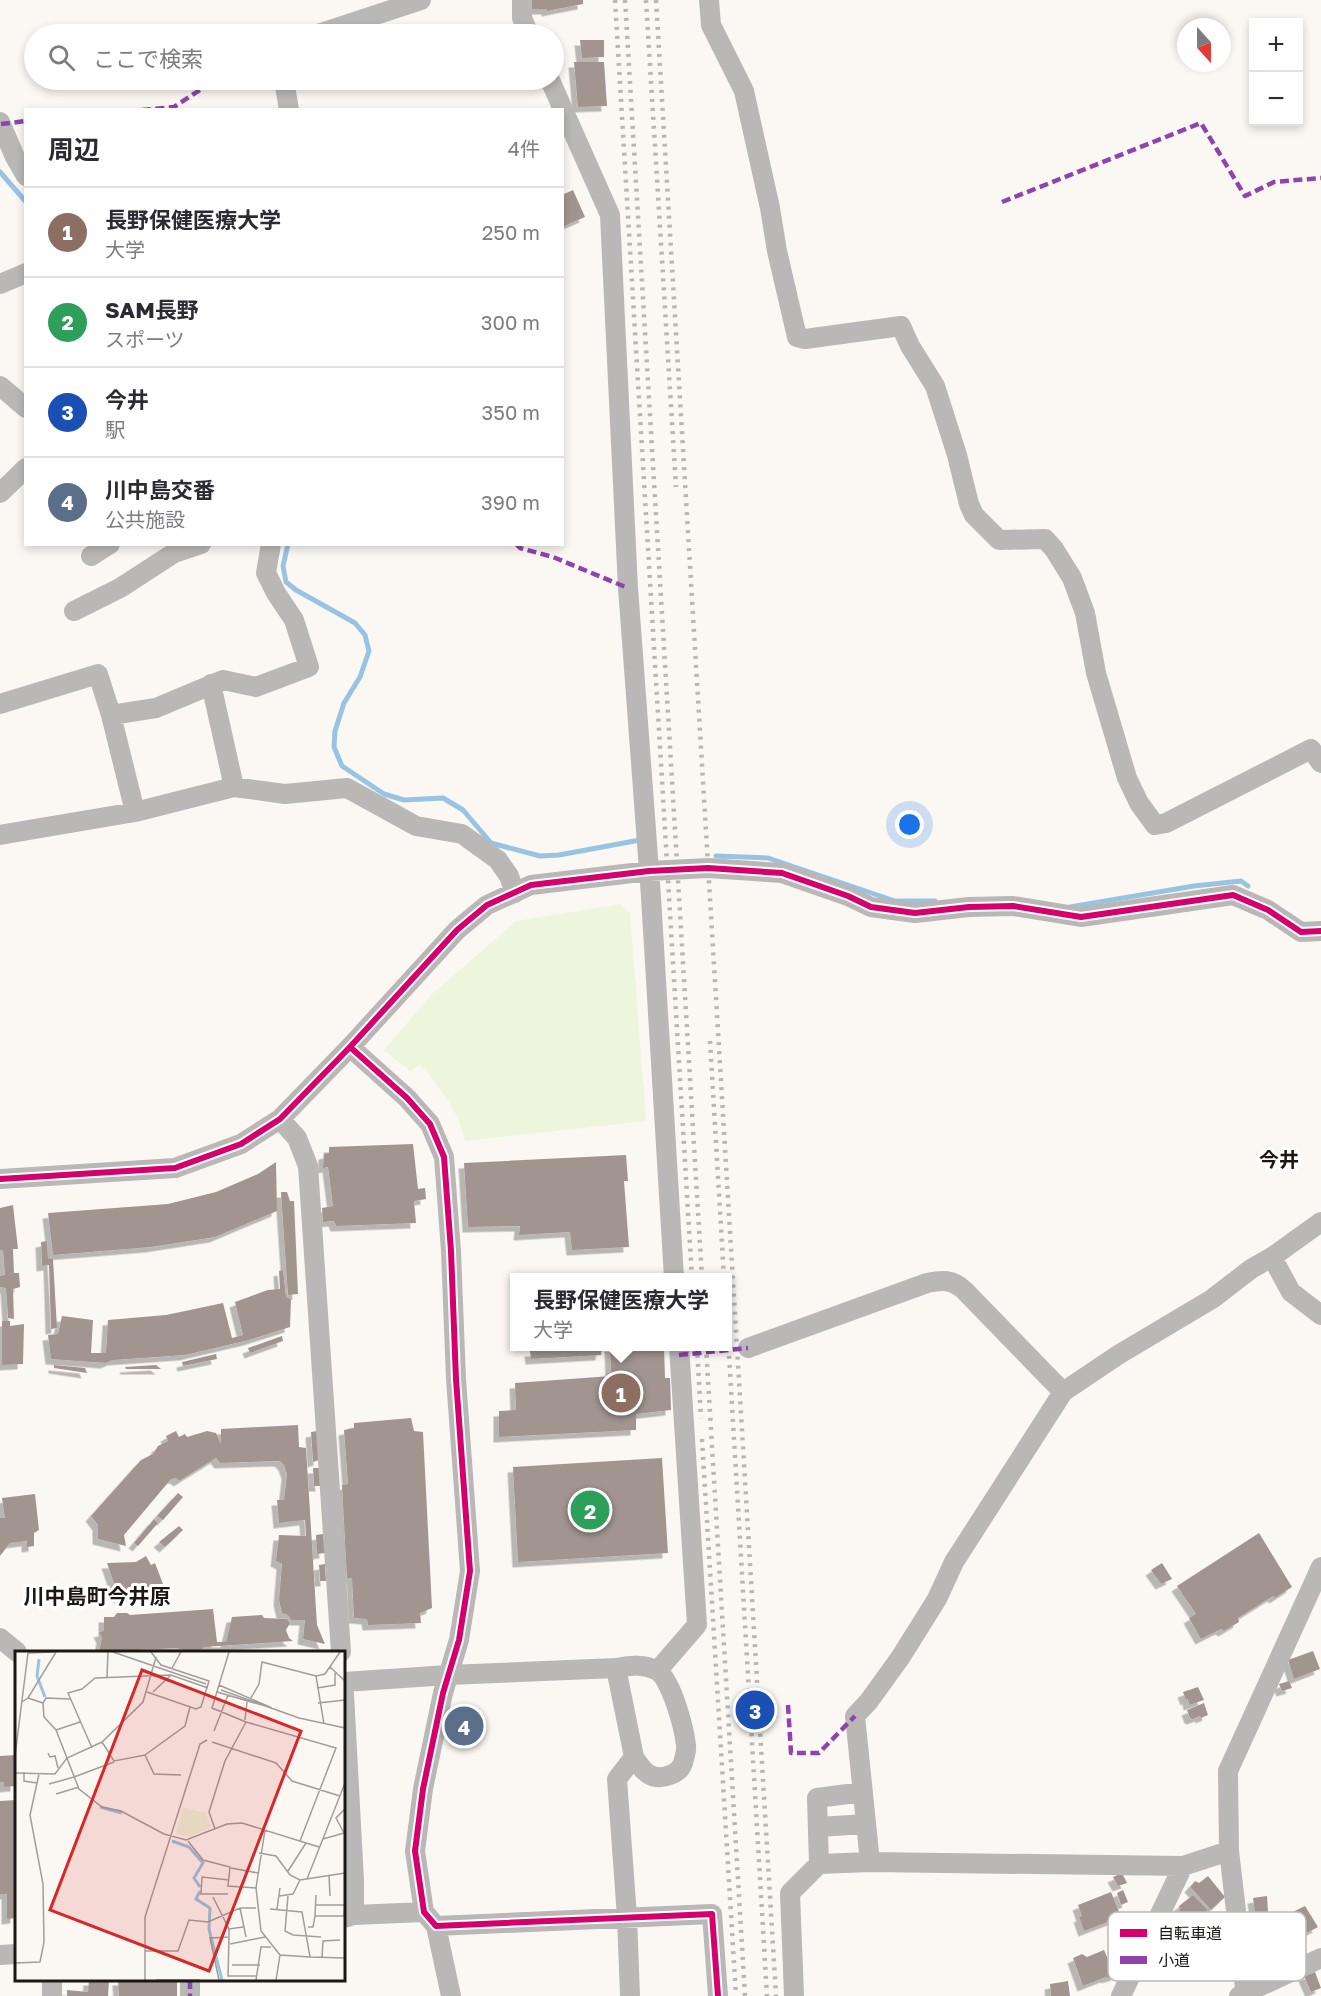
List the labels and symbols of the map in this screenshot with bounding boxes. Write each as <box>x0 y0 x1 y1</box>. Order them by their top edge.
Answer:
north arrow <box>1177 18 1231 72</box>
your location <box>895 810 924 839</box>
district label: 今井 <box>1259 1147 1299 1171</box>
pin: 1 <box>602 1370 640 1416</box>
pin: 2 <box>570 1488 610 1532</box>
district label: 川中島町今井原 <box>24 1583 171 1609</box>
inset map <box>15 1651 345 1981</box>
pin: 3 <box>736 1688 774 1732</box>
pin: 4 <box>444 1704 484 1748</box>
legend <box>1108 1912 1306 1981</box>
text: 自転車道 <box>1158 1923 1222 1943</box>
text: 小道 <box>1158 1950 1190 1970</box>

